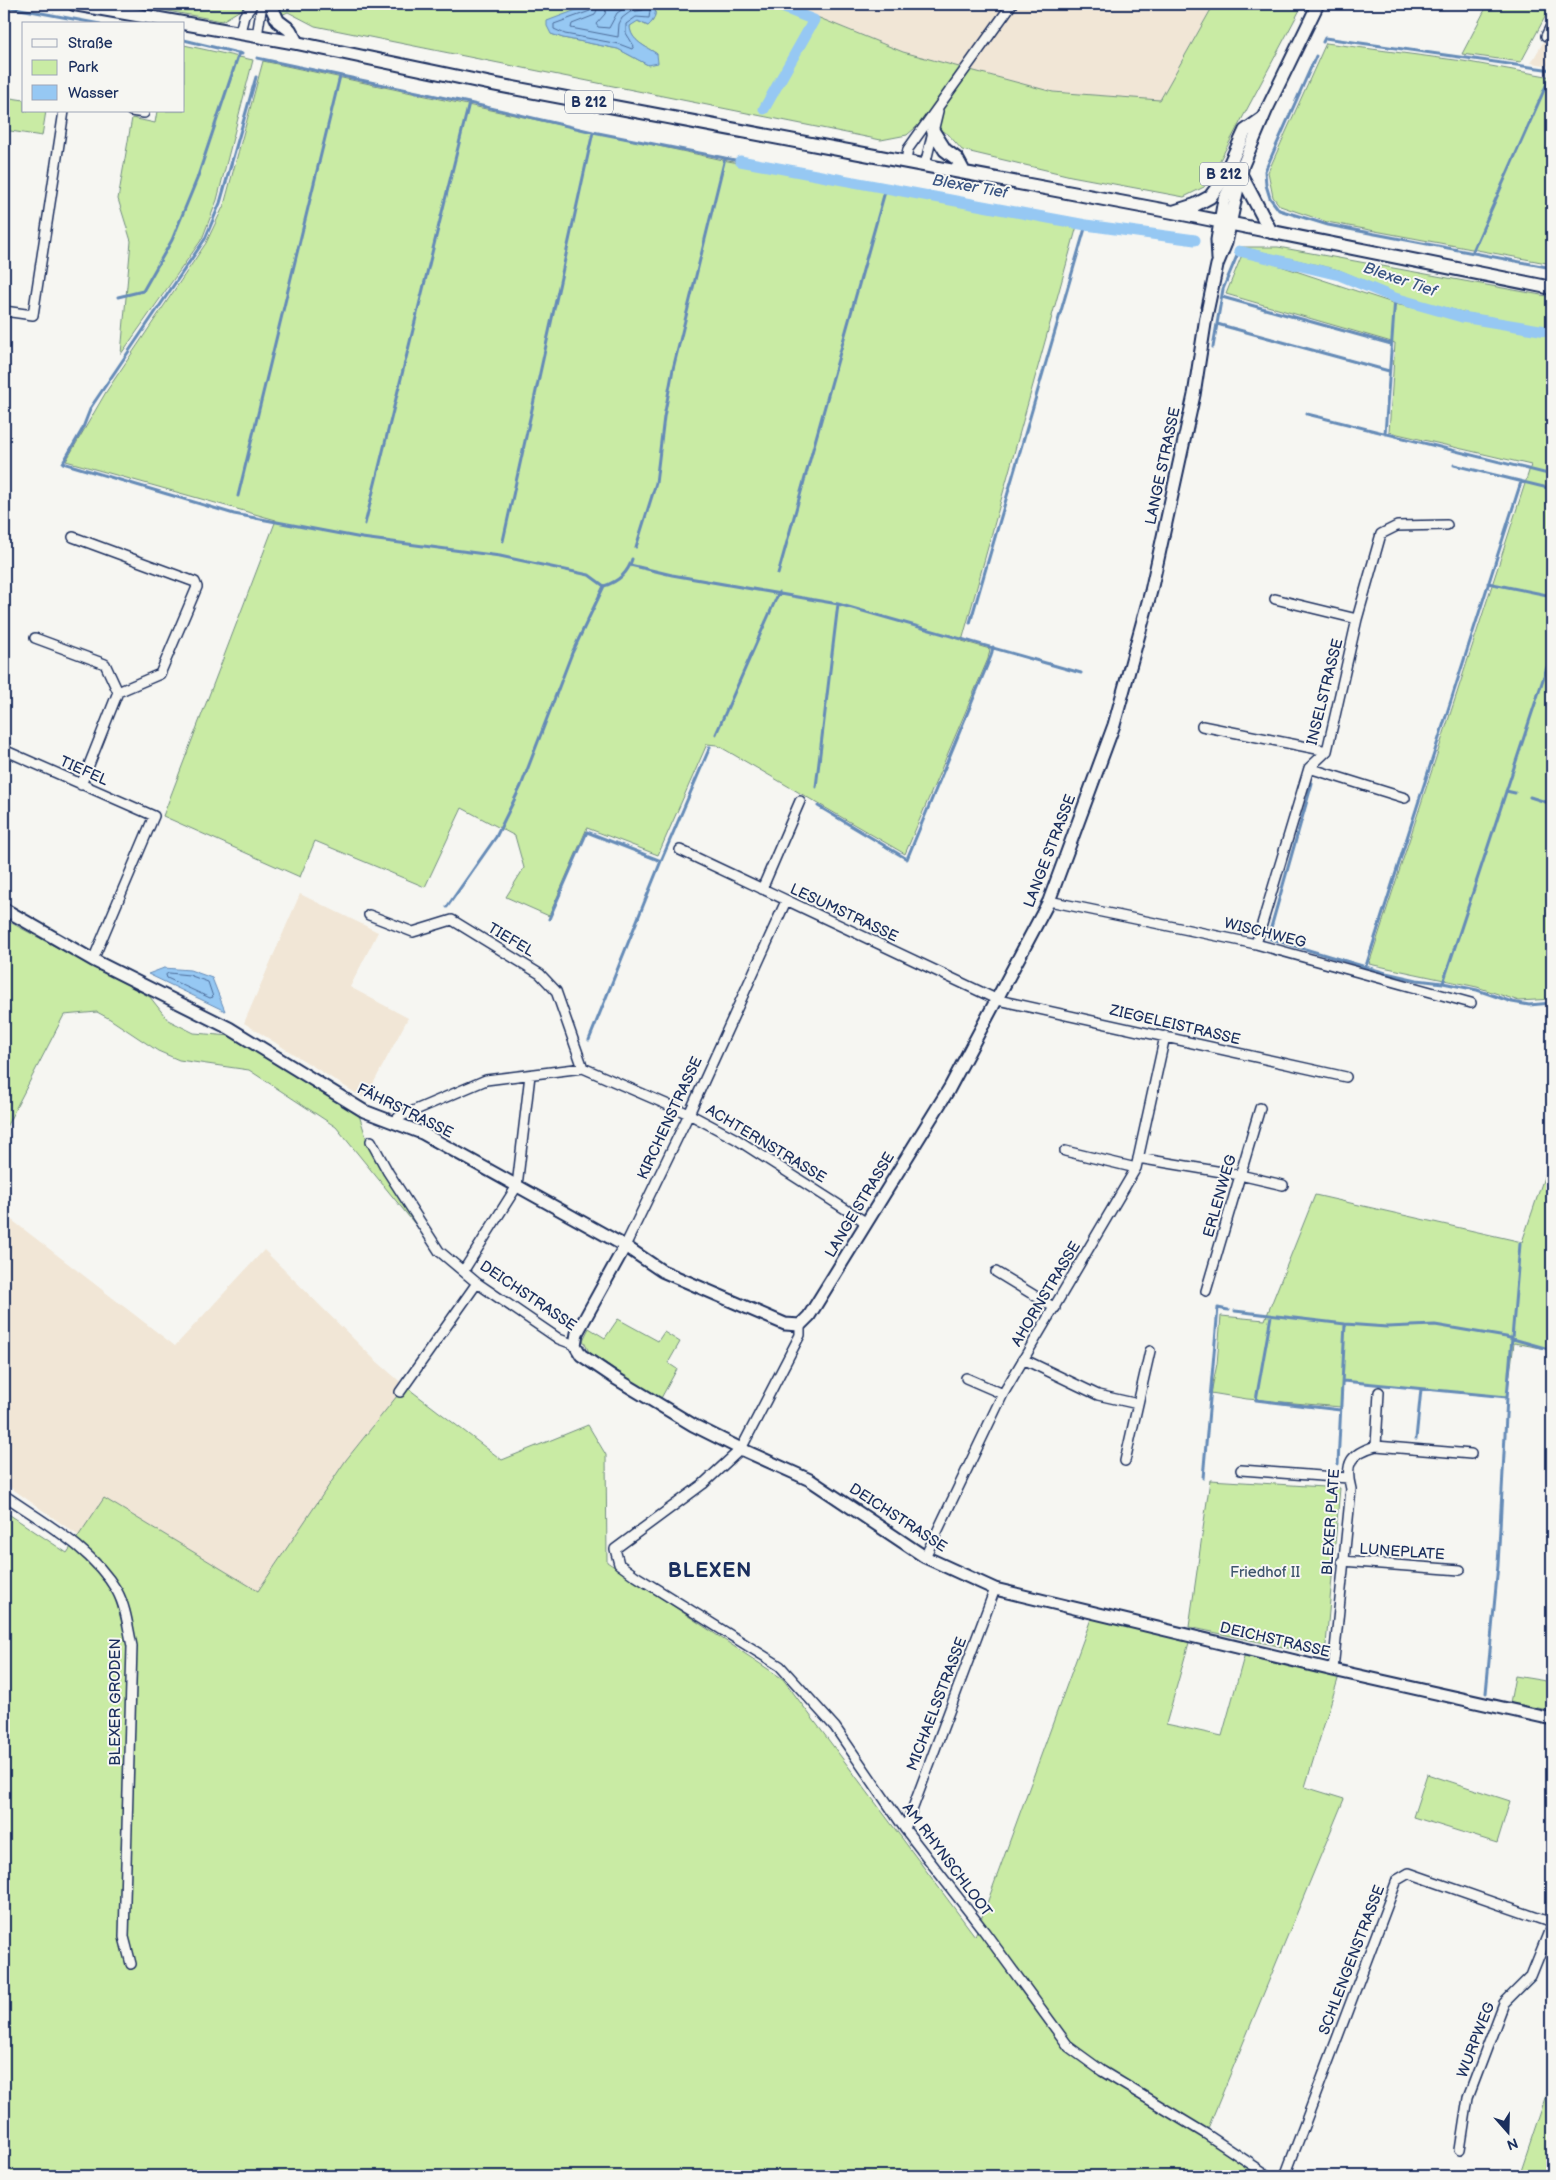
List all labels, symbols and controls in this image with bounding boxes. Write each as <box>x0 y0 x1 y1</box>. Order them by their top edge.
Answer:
legend <box>22 22 185 112</box>
text: Straße <box>68 34 113 53</box>
text: Park <box>68 58 99 77</box>
text: Wasser <box>68 84 119 103</box>
road number: B 212 <box>565 90 613 114</box>
road number: B 212 <box>1200 162 1248 185</box>
water label: Blexer Tief <box>931 171 1011 203</box>
water label: Blexer Tief <box>1361 259 1441 302</box>
street label: LANGE STRASSE <box>1141 405 1185 526</box>
street label: INSELSTRASSE <box>1303 637 1347 747</box>
street label: TIEFEL <box>57 752 111 790</box>
street label: LANGE STRASSE <box>1020 792 1080 910</box>
street label: LESUMSTRASSE <box>787 880 901 946</box>
street label: WISCHWEG <box>1222 914 1308 952</box>
street label: TIEFEL <box>484 919 538 961</box>
street label: ZIEGELEISTRASSE <box>1107 1000 1242 1049</box>
street label: KIRCHENSTRASSE <box>633 1053 707 1183</box>
street label: FÄHRSTRASSE <box>354 1080 456 1143</box>
street label: ACHTERNSTRASSE <box>702 1101 830 1187</box>
street label: LANGE STRASSE <box>821 1149 899 1261</box>
street label: ERLENWEG <box>1199 1152 1241 1240</box>
street label: AHORNSTRASSE <box>1007 1238 1085 1350</box>
street label: DEICHSTRASSE <box>476 1257 580 1335</box>
street label: BLEXER PLATE <box>1318 1468 1344 1576</box>
street label: DEICHSTRASSE <box>846 1479 951 1557</box>
street label: LUNEPLATE <box>1359 1540 1445 1564</box>
district label: BLEXEN <box>668 1559 752 1583</box>
park label: Friedhof II <box>1230 1563 1300 1582</box>
street label: DEICHSTRASSE <box>1218 1618 1332 1662</box>
street label: MICHAELSSTRASSE <box>903 1634 971 1774</box>
street label: BLEXER GRODEN <box>106 1638 125 1766</box>
street label: AM RHYNSCHLOOT <box>898 1799 996 1921</box>
street label: SCHLENGENSTRASSE <box>1315 1882 1389 2037</box>
street label: WURPWEG <box>1453 2000 1499 2080</box>
north arrow <box>1484 2108 1534 2158</box>
text: N <box>1504 2134 1520 2154</box>

